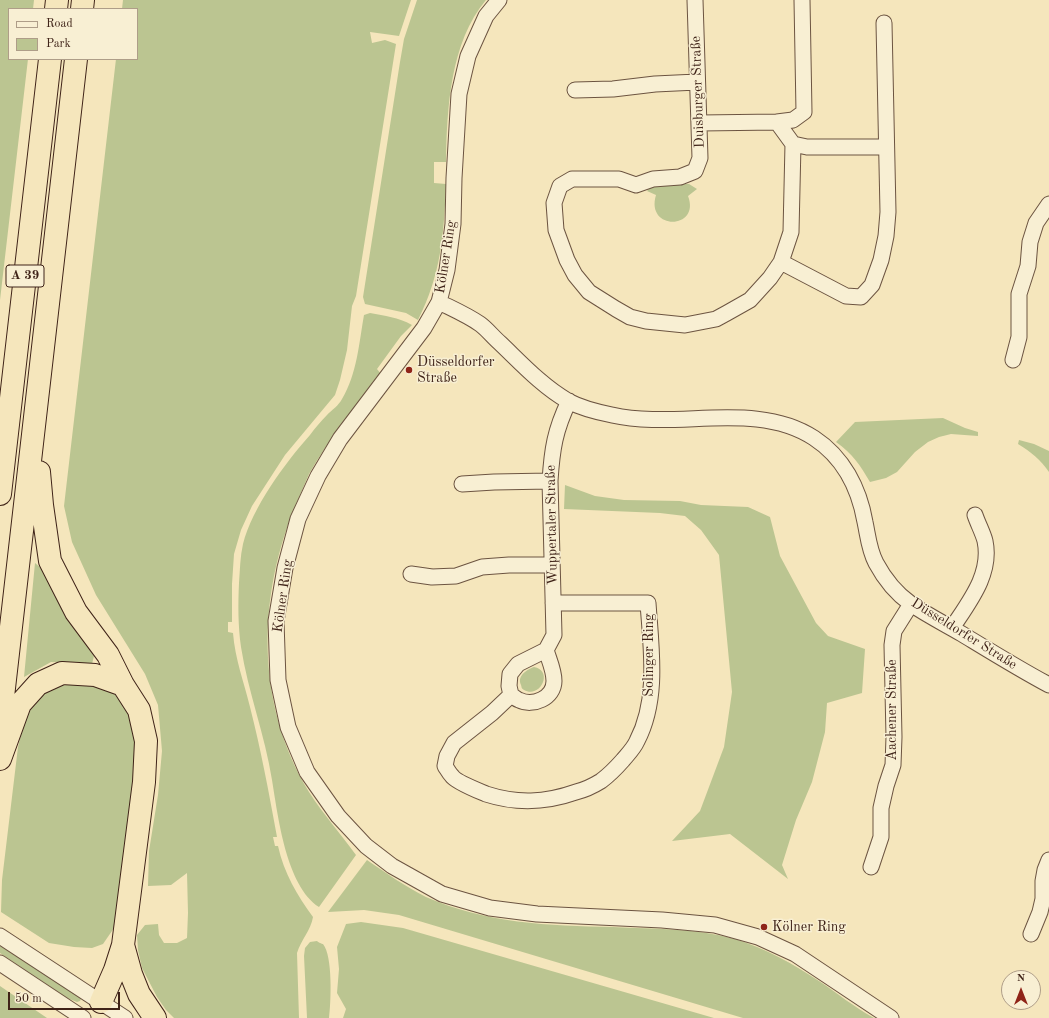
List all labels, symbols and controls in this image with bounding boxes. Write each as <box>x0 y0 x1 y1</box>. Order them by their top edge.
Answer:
legend <box>8 8 138 60</box>
text: Road <box>46 18 73 30</box>
street label: Duisburger Straße <box>688 36 708 148</box>
text: Park <box>46 38 71 50</box>
street label: Kölner Ring <box>432 219 460 295</box>
road number: A 39 <box>6 265 44 287</box>
place label: Düsseldorfer Straße <box>417 354 495 386</box>
marker: Düsseldorfer Straße <box>404 365 414 375</box>
street label: Wuppertaler Straße <box>543 465 561 585</box>
street label: Kölner Ring <box>270 558 296 634</box>
street label: Düsseldorfer Straße <box>908 595 1020 673</box>
street label: Solinger Ring <box>641 613 657 697</box>
street label: Aachener Straße <box>884 659 900 761</box>
place label: Kölner Ring <box>772 919 846 935</box>
marker: Kölner Ring <box>759 922 769 932</box>
north arrow <box>1001 970 1041 1010</box>
text: N <box>1017 973 1025 984</box>
scale bar <box>10 984 122 1010</box>
text: 50 m <box>15 993 42 1005</box>

